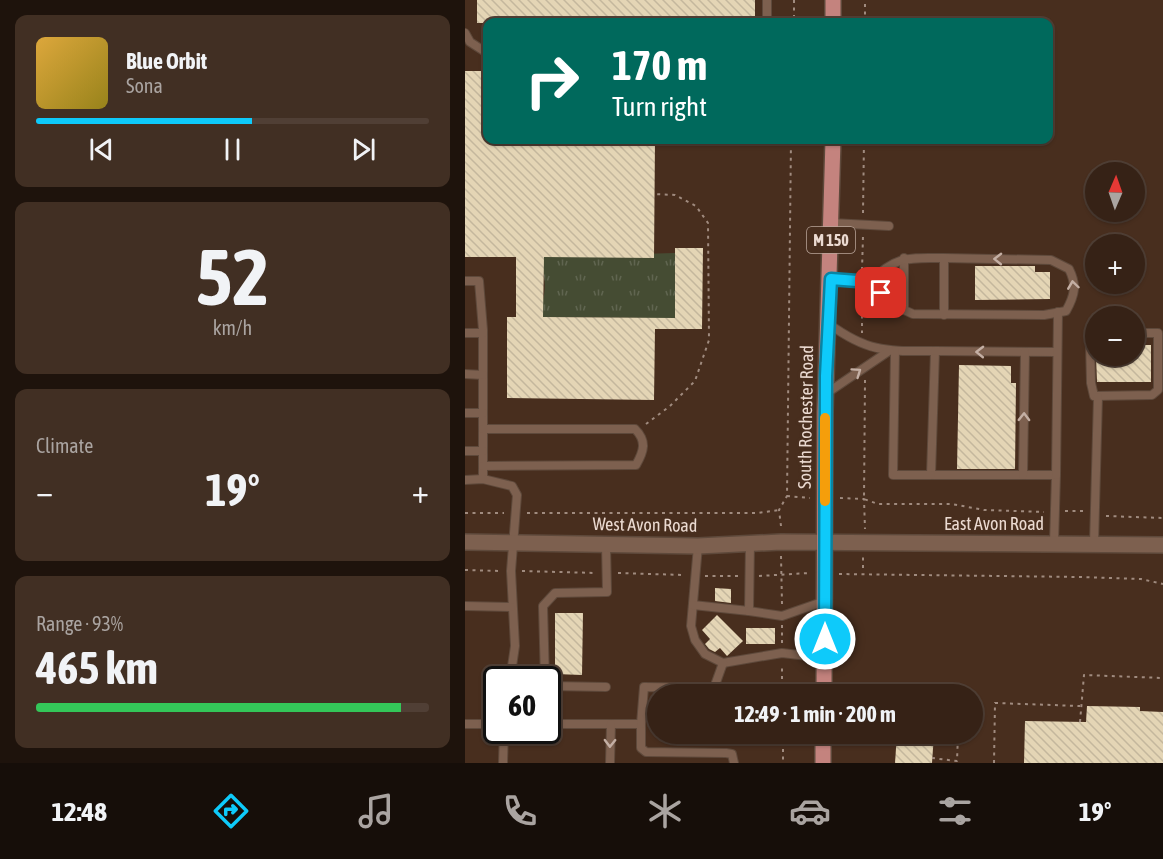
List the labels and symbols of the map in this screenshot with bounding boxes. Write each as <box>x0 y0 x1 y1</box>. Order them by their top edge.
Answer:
north arrow <box>1085 162 1145 222</box>
road number: M 150 <box>807 227 855 253</box>
one-way arrow <box>993 252 1002 265</box>
pin <box>855 267 906 318</box>
one-way arrow <box>1068 280 1080 289</box>
street label: South Rochester Road <box>794 345 817 489</box>
one-way arrow <box>975 345 984 358</box>
one-way arrow <box>850 368 861 379</box>
one-way arrow <box>1018 412 1030 421</box>
street label: West Avon Road <box>592 513 698 536</box>
street label: East Avon Road <box>944 513 1044 534</box>
position arrow <box>793 607 857 671</box>
speed limit sign: 60 <box>483 666 561 744</box>
one-way arrow <box>604 739 617 748</box>

